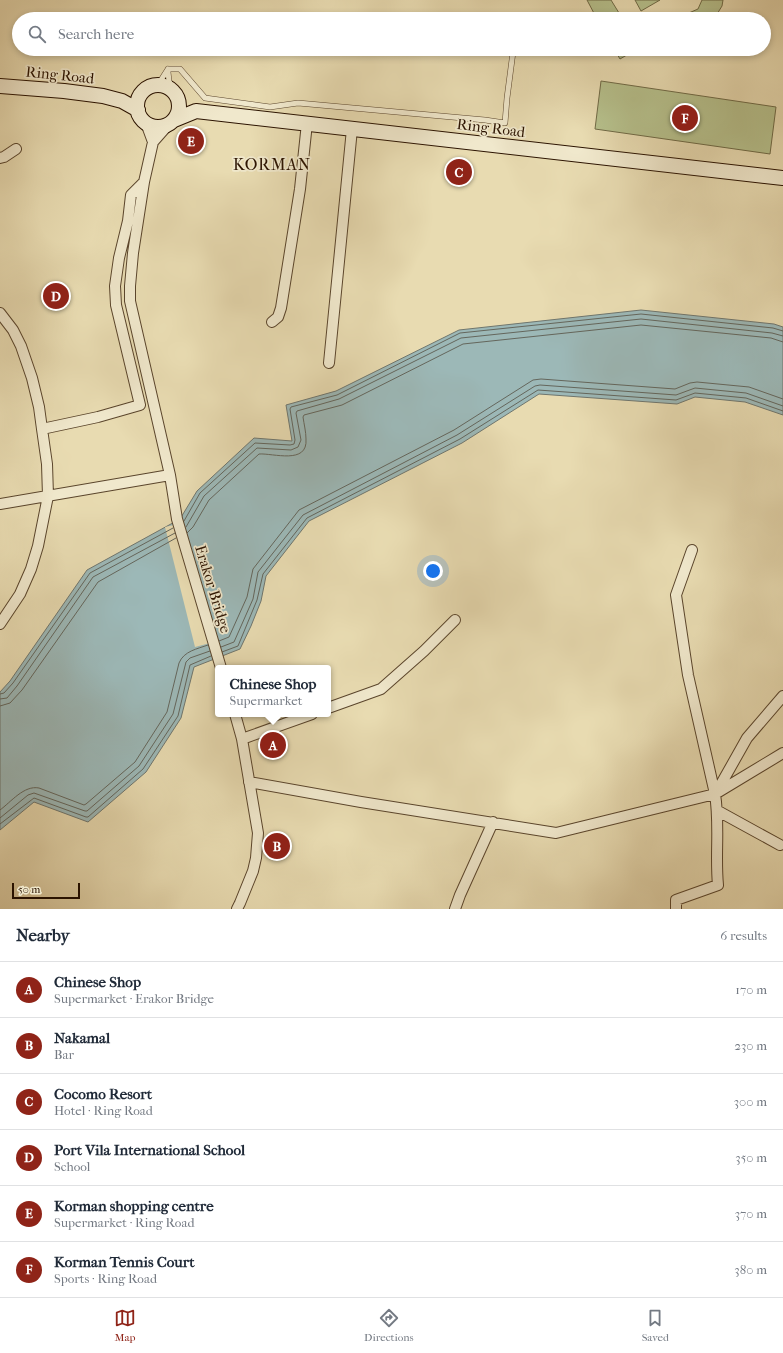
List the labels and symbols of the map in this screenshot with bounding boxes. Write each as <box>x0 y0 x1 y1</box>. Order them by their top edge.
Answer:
street label: Ring Road <box>25 62 96 88</box>
pin: F <box>672 103 698 133</box>
street label: Ring Road <box>456 115 527 141</box>
pin: E <box>178 126 204 156</box>
district label: KORMAN <box>233 155 311 174</box>
pin: C <box>446 157 472 187</box>
pin: D <box>43 281 69 311</box>
street label: Erakor Bridge <box>191 543 235 636</box>
your location <box>423 561 443 581</box>
pin: A <box>260 730 286 760</box>
pin: B <box>264 831 290 861</box>
scale bar <box>12 881 80 900</box>

